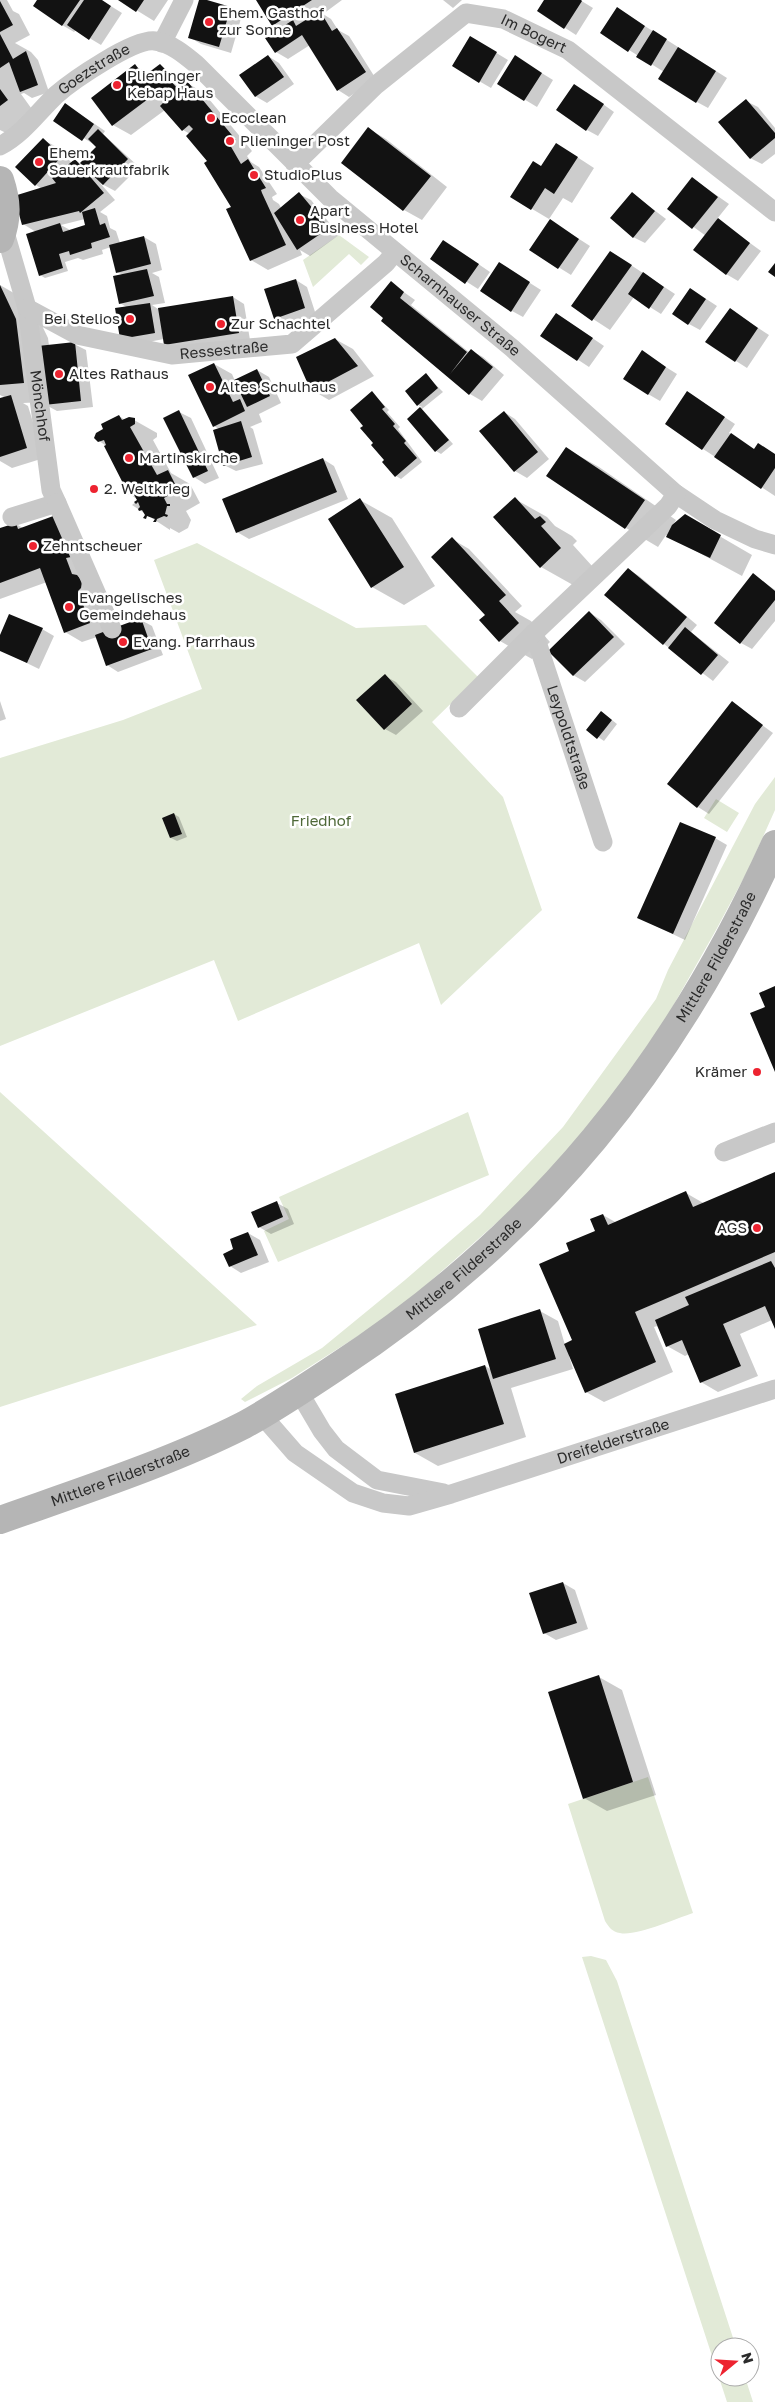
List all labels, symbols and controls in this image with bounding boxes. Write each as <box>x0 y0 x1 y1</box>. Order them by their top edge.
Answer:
place label: Ehem. Gasthof zur Sonne <box>219 3 325 38</box>
street label: Im Bogert <box>498 9 570 56</box>
marker: Ehem. Gasthof zur Sonne <box>203 16 215 28</box>
street label: Goezstraße <box>54 39 133 98</box>
place label: Plieninger Kebap Haus <box>127 66 213 101</box>
marker: Plieninger Kebap Haus <box>111 79 123 91</box>
place label: Ecoclean <box>221 108 286 126</box>
marker: Ecoclean <box>205 112 217 124</box>
place label: Plieninger Post <box>240 131 350 149</box>
marker: Plieninger Post <box>224 135 236 147</box>
place label: Ehem. Sauerkrautfabrik <box>49 143 170 178</box>
marker: Ehem. Sauerkrautfabrik <box>33 156 45 168</box>
place label: StudioPlus <box>264 165 342 183</box>
marker: StudioPlus <box>248 169 260 181</box>
place label: Apart Business Hotel <box>310 201 419 236</box>
marker: Apart Business Hotel <box>294 214 306 226</box>
street label: Scharnhauser Straße <box>397 250 525 360</box>
place label: Bei Stelios <box>44 309 120 327</box>
marker: Bei Stelios <box>124 313 136 325</box>
place label: Zur Schachtel <box>231 314 331 332</box>
marker: Zur Schachtel <box>215 318 227 330</box>
street label: Ressestraße <box>179 336 269 362</box>
place label: Altes Rathaus <box>69 364 169 382</box>
marker: Altes Rathaus <box>53 368 65 380</box>
street label: Mönchhof <box>27 369 55 443</box>
place label: Altes Schulhaus <box>220 377 336 395</box>
marker: Altes Schulhaus <box>204 381 216 393</box>
place label: Martinskirche <box>139 448 238 466</box>
marker: Martinskirche <box>123 452 135 464</box>
place label: 2. Weltkrieg <box>104 479 190 497</box>
marker: 2. Weltkrieg <box>88 483 100 495</box>
place label: Zehntscheuer <box>43 536 143 554</box>
marker: Zehntscheuer <box>27 540 39 552</box>
place label: Evangelisches Gemeindehaus <box>79 588 186 623</box>
marker: Evangelisches Gemeindehaus <box>63 601 75 613</box>
place label: Evang. Pfarrhaus <box>133 632 255 650</box>
marker: Evang. Pfarrhaus <box>117 636 129 648</box>
street label: Leypoldtstraße <box>544 683 595 792</box>
park label: Friedhof <box>291 811 352 829</box>
street label: Mittlere Filderstraße <box>671 888 759 1025</box>
place label: Krämer <box>695 1062 747 1080</box>
marker: Krämer <box>751 1066 763 1078</box>
street label: Mittlere Filderstraße <box>402 1213 525 1323</box>
place label: AGS <box>717 1218 747 1236</box>
marker: AGS <box>751 1222 763 1234</box>
street label: Dreifelderstraße <box>554 1414 671 1467</box>
street label: Mittlere Filderstraße <box>48 1441 193 1510</box>
north arrow <box>710 2337 760 2387</box>
text: N <box>738 2350 758 2366</box>

